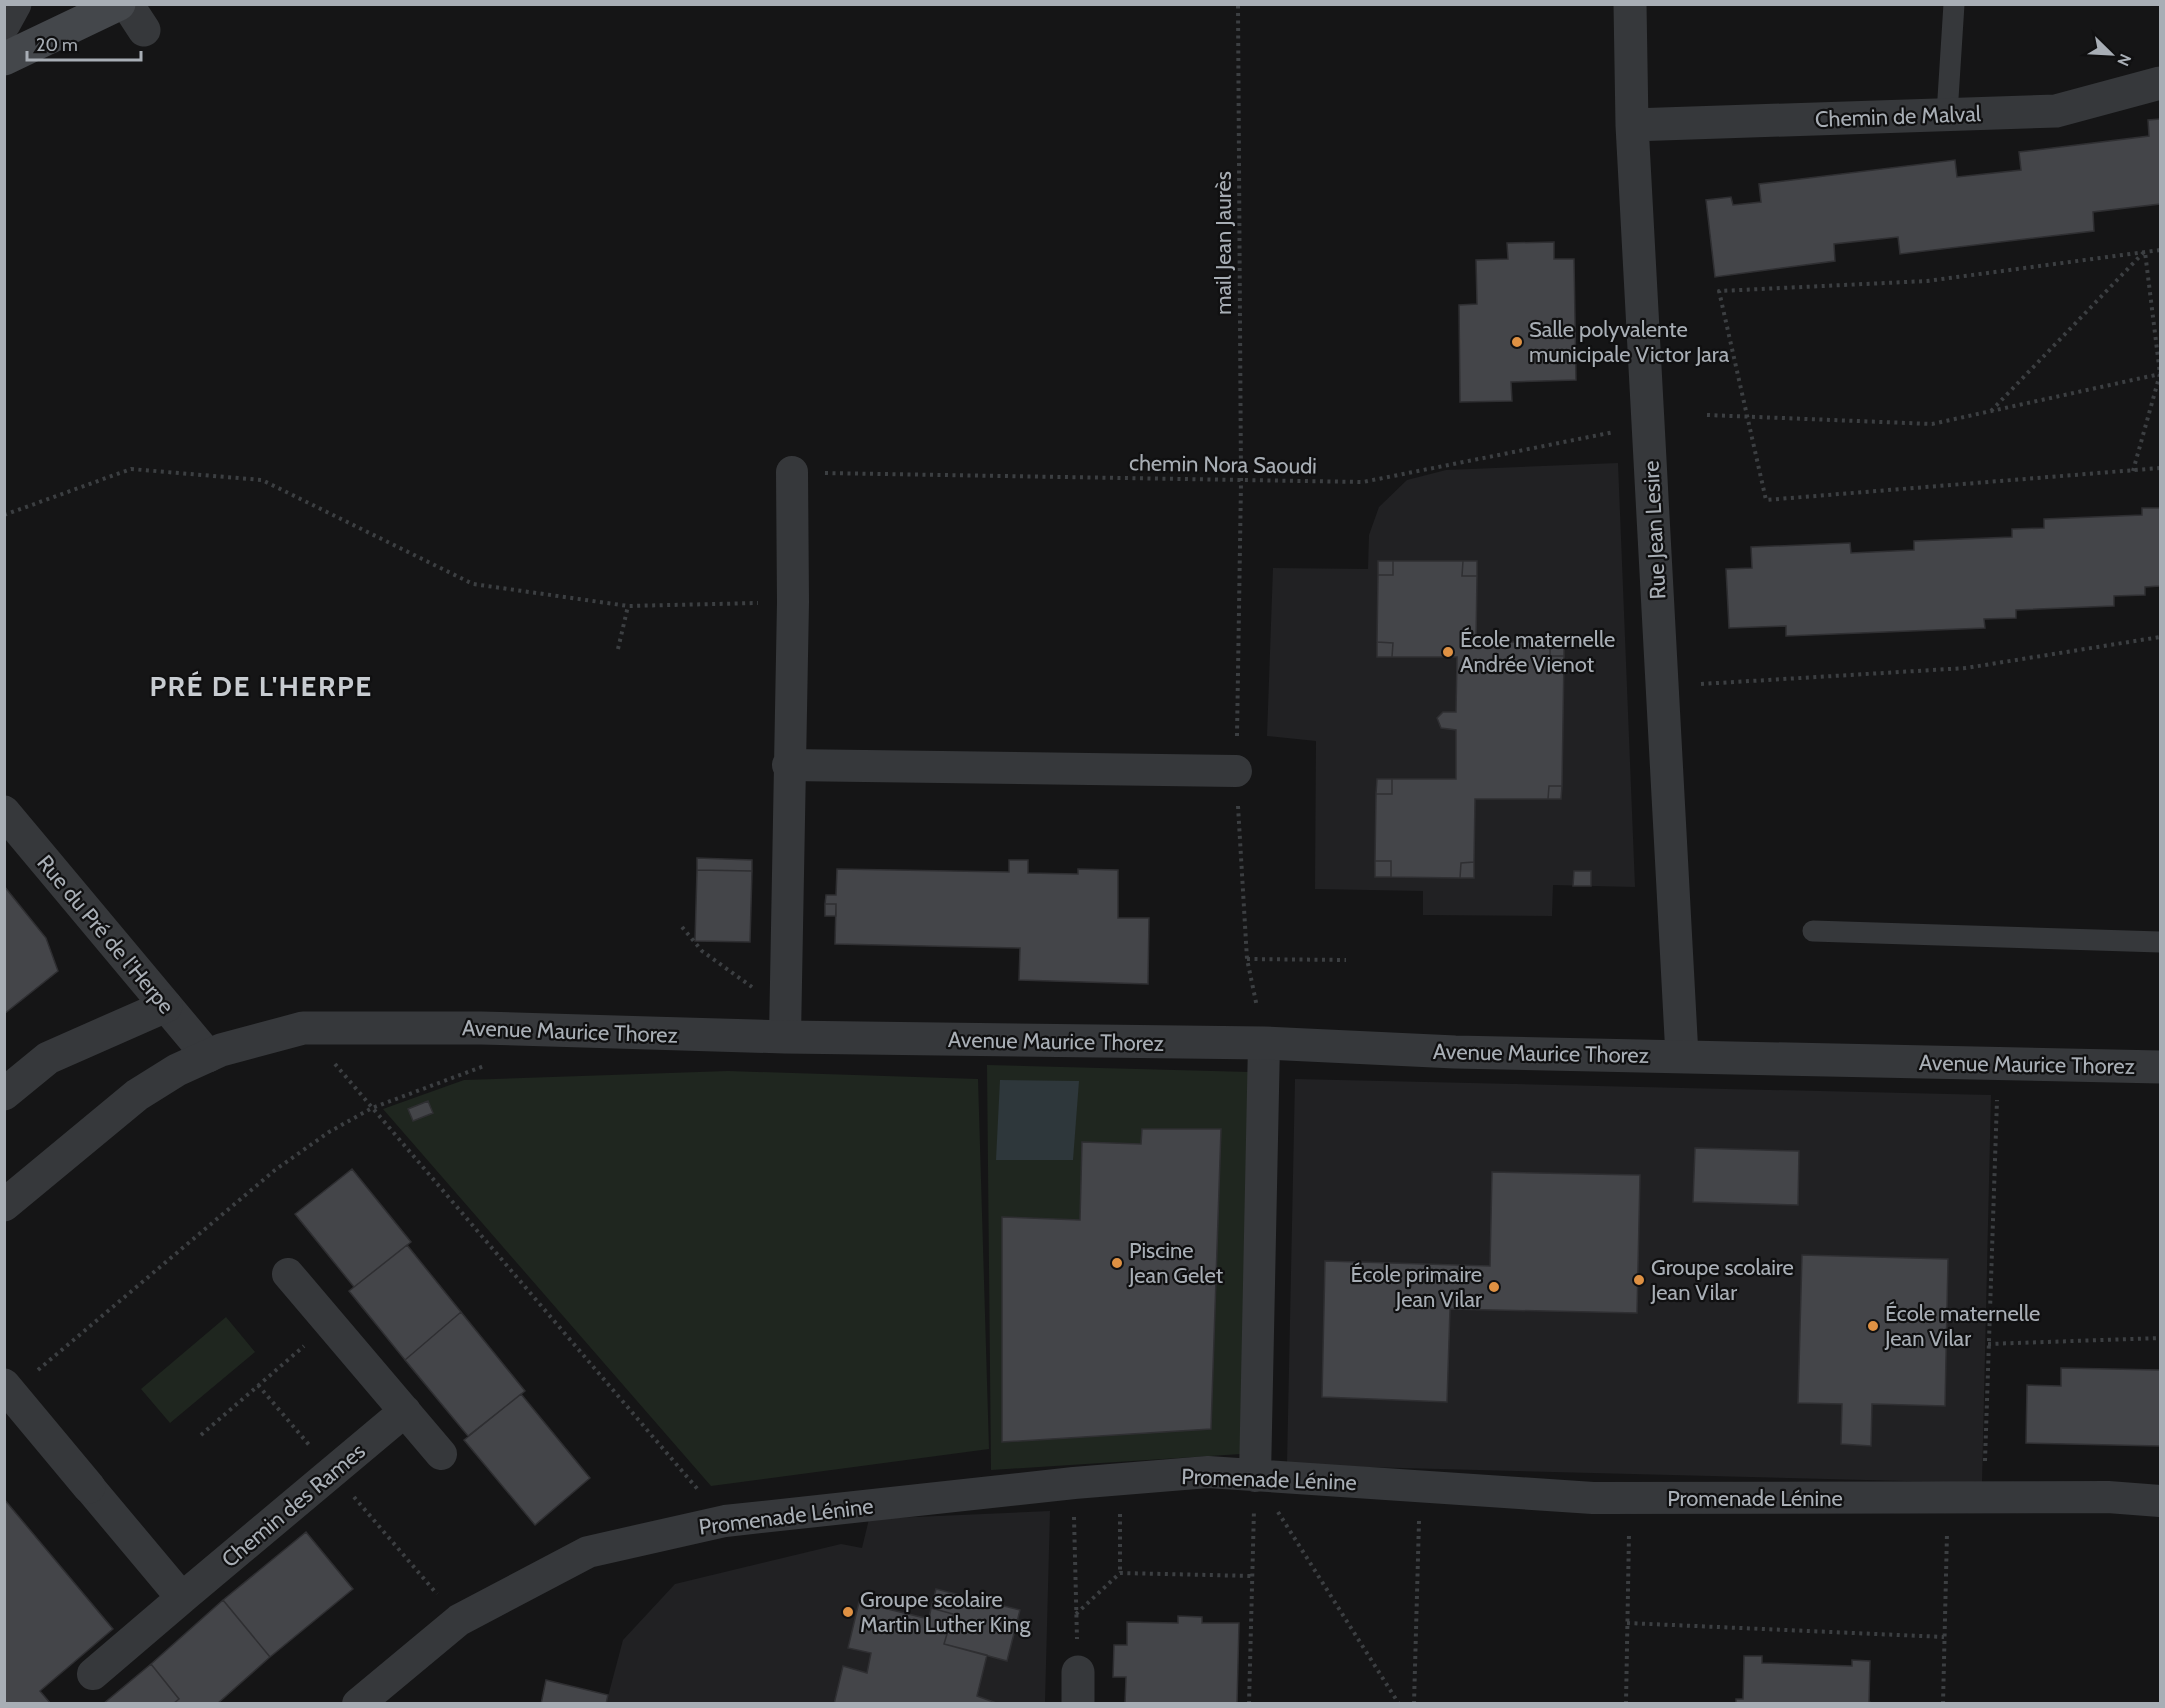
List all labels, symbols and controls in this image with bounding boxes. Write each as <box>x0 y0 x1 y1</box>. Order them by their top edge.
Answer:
scale bar <box>27 24 141 62</box>
north arrow <box>2081 24 2141 84</box>
text: 20 m <box>36 34 78 56</box>
text: N <box>2113 51 2135 69</box>
street label: Chemin de Malval <box>1815 100 1982 133</box>
street label: mail Jean Jaurès <box>1210 171 1237 315</box>
place label: Salle polyvalente municipale Victor Jara <box>1529 316 1730 368</box>
marker: Salle polyvalente municipale Victor Jara <box>1510 335 1524 349</box>
street label: chemin Nora Saoudi <box>1129 449 1317 480</box>
street label: Rue Jean Lesire <box>1637 460 1672 600</box>
place label: École maternelle Andrée Vienot <box>1460 626 1615 678</box>
marker: École maternelle Andrée Vienot <box>1441 645 1455 659</box>
district label: PRÉ DE L'HERPE <box>149 669 373 703</box>
street label: Rue du Pré de l'Herpe <box>31 849 180 1019</box>
street label: Avenue Maurice Thorez <box>462 1014 678 1049</box>
street label: Avenue Maurice Thorez <box>948 1026 1164 1057</box>
street label: Avenue Maurice Thorez <box>1433 1038 1649 1069</box>
street label: Avenue Maurice Thorez <box>1919 1049 2135 1080</box>
place label: Piscine Jean Gelet <box>1128 1237 1224 1289</box>
place label: Groupe scolaire Jean Vilar <box>1650 1254 1794 1306</box>
marker: Piscine Jean Gelet <box>1110 1256 1124 1270</box>
place label: École primaire Jean Vilar <box>1351 1261 1482 1313</box>
marker: Groupe scolaire Jean Vilar <box>1632 1273 1646 1287</box>
marker: École primaire Jean Vilar <box>1487 1280 1501 1294</box>
place label: École maternelle Jean Vilar <box>1884 1300 2040 1352</box>
marker: École maternelle Jean Vilar <box>1866 1319 1880 1333</box>
street label: Chemin des Rames <box>216 1438 371 1573</box>
street label: Promenade Lénine <box>1181 1463 1357 1496</box>
street label: Promenade Lénine <box>1667 1485 1843 1512</box>
street label: Promenade Lénine <box>697 1492 875 1541</box>
place label: Groupe scolaire Martin Luther King <box>860 1586 1031 1638</box>
marker: Groupe scolaire Martin Luther King <box>841 1605 855 1619</box>

